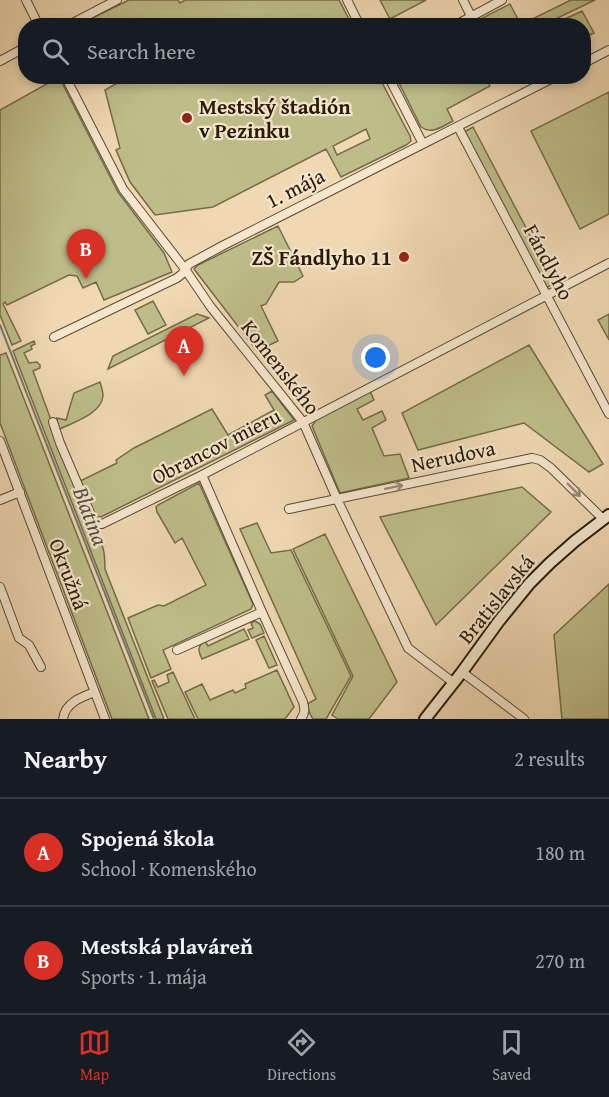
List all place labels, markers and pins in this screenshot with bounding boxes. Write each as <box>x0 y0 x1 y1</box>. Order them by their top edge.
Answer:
place label: Mestský štadión v Pezinku <box>199 91 351 146</box>
marker: Mestský štadión v Pezinku <box>180 111 194 125</box>
pin: B <box>66 230 106 279</box>
place label: ZŠ Fándlyho 11 <box>251 242 392 273</box>
marker: ZŠ Fándlyho 11 <box>397 250 411 264</box>
pin: A <box>164 326 204 376</box>

